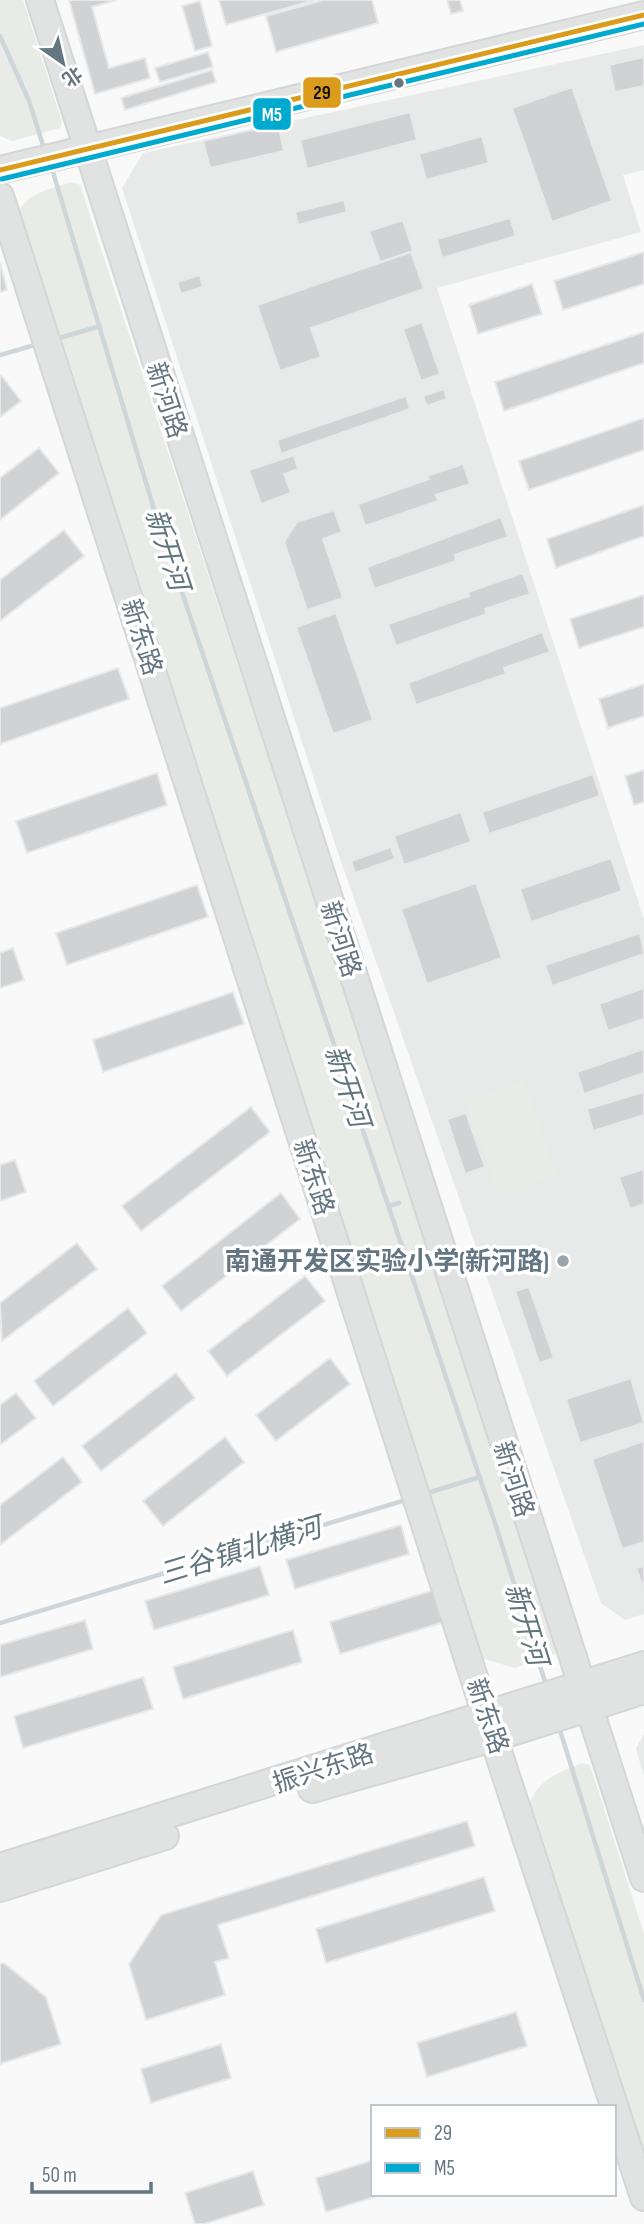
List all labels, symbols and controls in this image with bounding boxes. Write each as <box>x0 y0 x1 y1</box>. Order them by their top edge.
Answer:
north arrow <box>28 28 98 98</box>
text: 北 <box>57 61 86 91</box>
line badge: 29 <box>302 76 342 109</box>
unlabelled marker <box>392 76 406 90</box>
text: 29 <box>313 82 331 105</box>
line badge: M5 <box>252 97 292 131</box>
text: M5 <box>262 104 282 127</box>
street label: 新河路 <box>139 359 192 442</box>
water label: 新开河 <box>138 504 197 599</box>
street label: 新东路 <box>114 596 167 679</box>
street label: 新河路 <box>313 898 366 981</box>
water label: 新开河 <box>317 1041 377 1136</box>
street label: 新东路 <box>286 1136 339 1219</box>
place label: 南通开发区实验小学(新河路) <box>225 1247 549 1278</box>
marker: 南通开发区实验小学(新河路) <box>555 1253 571 1269</box>
street label: 新河路 <box>486 1438 539 1521</box>
water label: 三谷镇北横河 <box>155 1510 330 1592</box>
water label: 新开河 <box>498 1579 555 1674</box>
street label: 新东路 <box>459 1675 514 1758</box>
street label: 振兴东路 <box>269 1739 378 1800</box>
legend <box>371 2105 616 2196</box>
text: 29 <box>434 2121 452 2146</box>
scale bar <box>32 2150 150 2194</box>
text: M5 <box>434 2156 455 2181</box>
text: 50 m <box>42 2163 77 2188</box>

